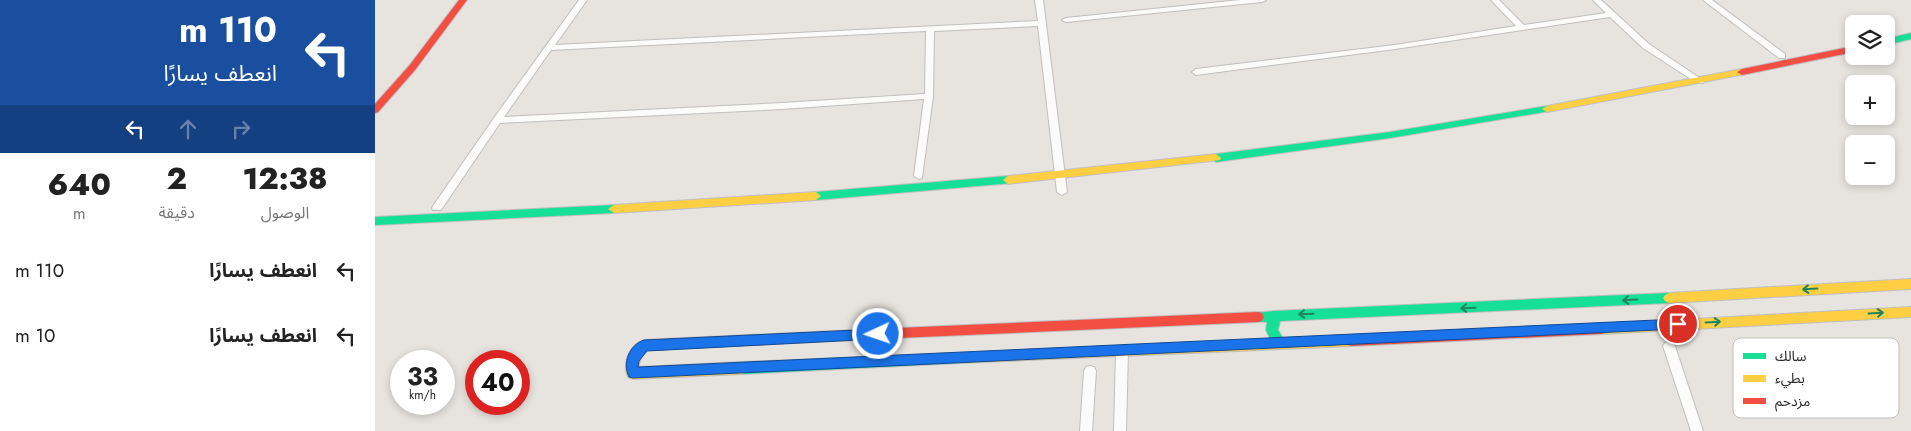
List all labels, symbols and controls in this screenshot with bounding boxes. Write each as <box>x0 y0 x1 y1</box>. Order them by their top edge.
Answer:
text: 110 m <box>179 5 277 55</box>
map controls <box>1845 15 1895 185</box>
button: layers <box>1845 15 1895 65</box>
icon: left <box>295 20 360 85</box>
text: انعطف يسارًا <box>164 57 277 89</box>
button: + <box>1845 75 1895 125</box>
icon: left <box>121 115 149 143</box>
icon: ahead <box>174 115 202 143</box>
icon: right <box>227 115 255 143</box>
button: − <box>1845 135 1895 185</box>
text: 2 <box>166 157 187 200</box>
text: 12:38 <box>242 157 327 200</box>
text: 640 <box>48 163 111 206</box>
text: دقيقة <box>158 201 195 224</box>
text: الوصول <box>261 201 309 224</box>
text: m <box>73 202 85 225</box>
text: 110 m <box>15 257 64 284</box>
text: انعطف يسارًا <box>209 257 317 284</box>
icon: left <box>332 257 360 285</box>
one-way arrow <box>1802 285 1818 294</box>
one-way arrow <box>1622 295 1638 304</box>
one-way arrow <box>1460 303 1476 312</box>
pin <box>1657 303 1699 345</box>
position arrow <box>851 307 903 359</box>
one-way arrow <box>1867 308 1883 318</box>
one-way arrow <box>1298 310 1314 319</box>
icon: arrive <box>1664 310 1692 338</box>
one-way arrow <box>1705 317 1721 326</box>
text: 10 m <box>15 322 55 349</box>
text: انعطف يسارًا <box>209 322 317 349</box>
icon: left <box>332 322 360 350</box>
legend <box>1733 338 1899 418</box>
text: سالك <box>1775 346 1807 366</box>
speed limit sign: 40 <box>465 350 530 415</box>
text: 33 <box>407 358 438 394</box>
text: بطيء <box>1775 368 1805 389</box>
text: km/h <box>409 386 436 404</box>
text: مزدحم <box>1775 391 1810 412</box>

